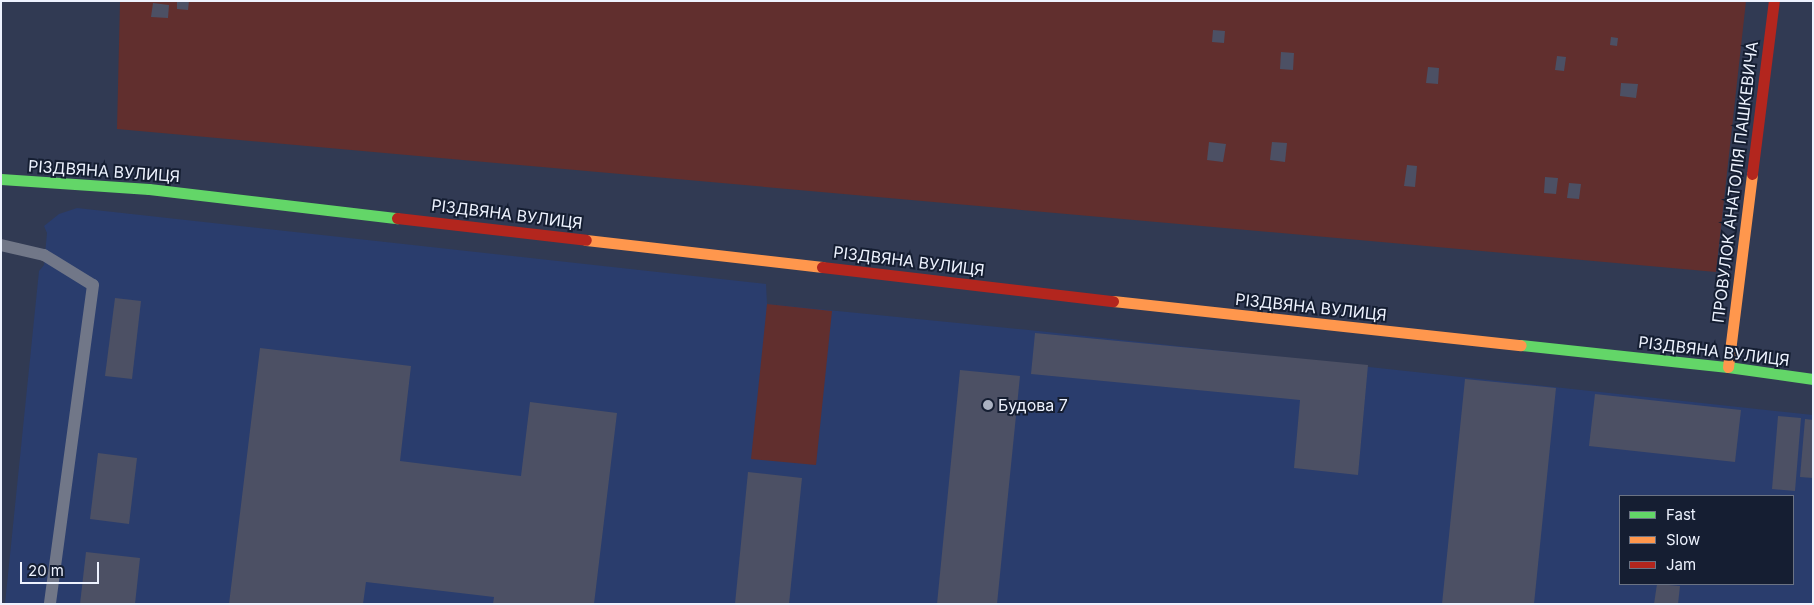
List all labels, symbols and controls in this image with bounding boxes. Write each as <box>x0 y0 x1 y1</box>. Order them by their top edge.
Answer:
street label: ПРОВУЛОК АНАТОЛІЯ ПАШКЕВИЧА <box>1708 40 1762 324</box>
street label: РІЗДВЯНА ВУЛИЦЯ <box>27 156 181 186</box>
street label: РІЗДВЯНА ВУЛИЦЯ <box>430 195 584 233</box>
street label: РІЗДВЯНА ВУЛИЦЯ <box>832 242 986 280</box>
street label: РІЗДВЯНА ВУЛИЦЯ <box>1234 290 1388 324</box>
street label: РІЗДВЯНА ВУЛИЦЯ <box>1637 332 1791 370</box>
place label: Будова 7 <box>998 395 1068 415</box>
marker: Будова 7 <box>982 399 994 411</box>
legend <box>1619 495 1794 585</box>
text: Fast <box>1666 505 1696 524</box>
text: Slow <box>1666 530 1700 549</box>
scale bar <box>22 552 101 584</box>
text: Jam <box>1666 555 1696 574</box>
text: 20 m <box>28 561 64 580</box>

